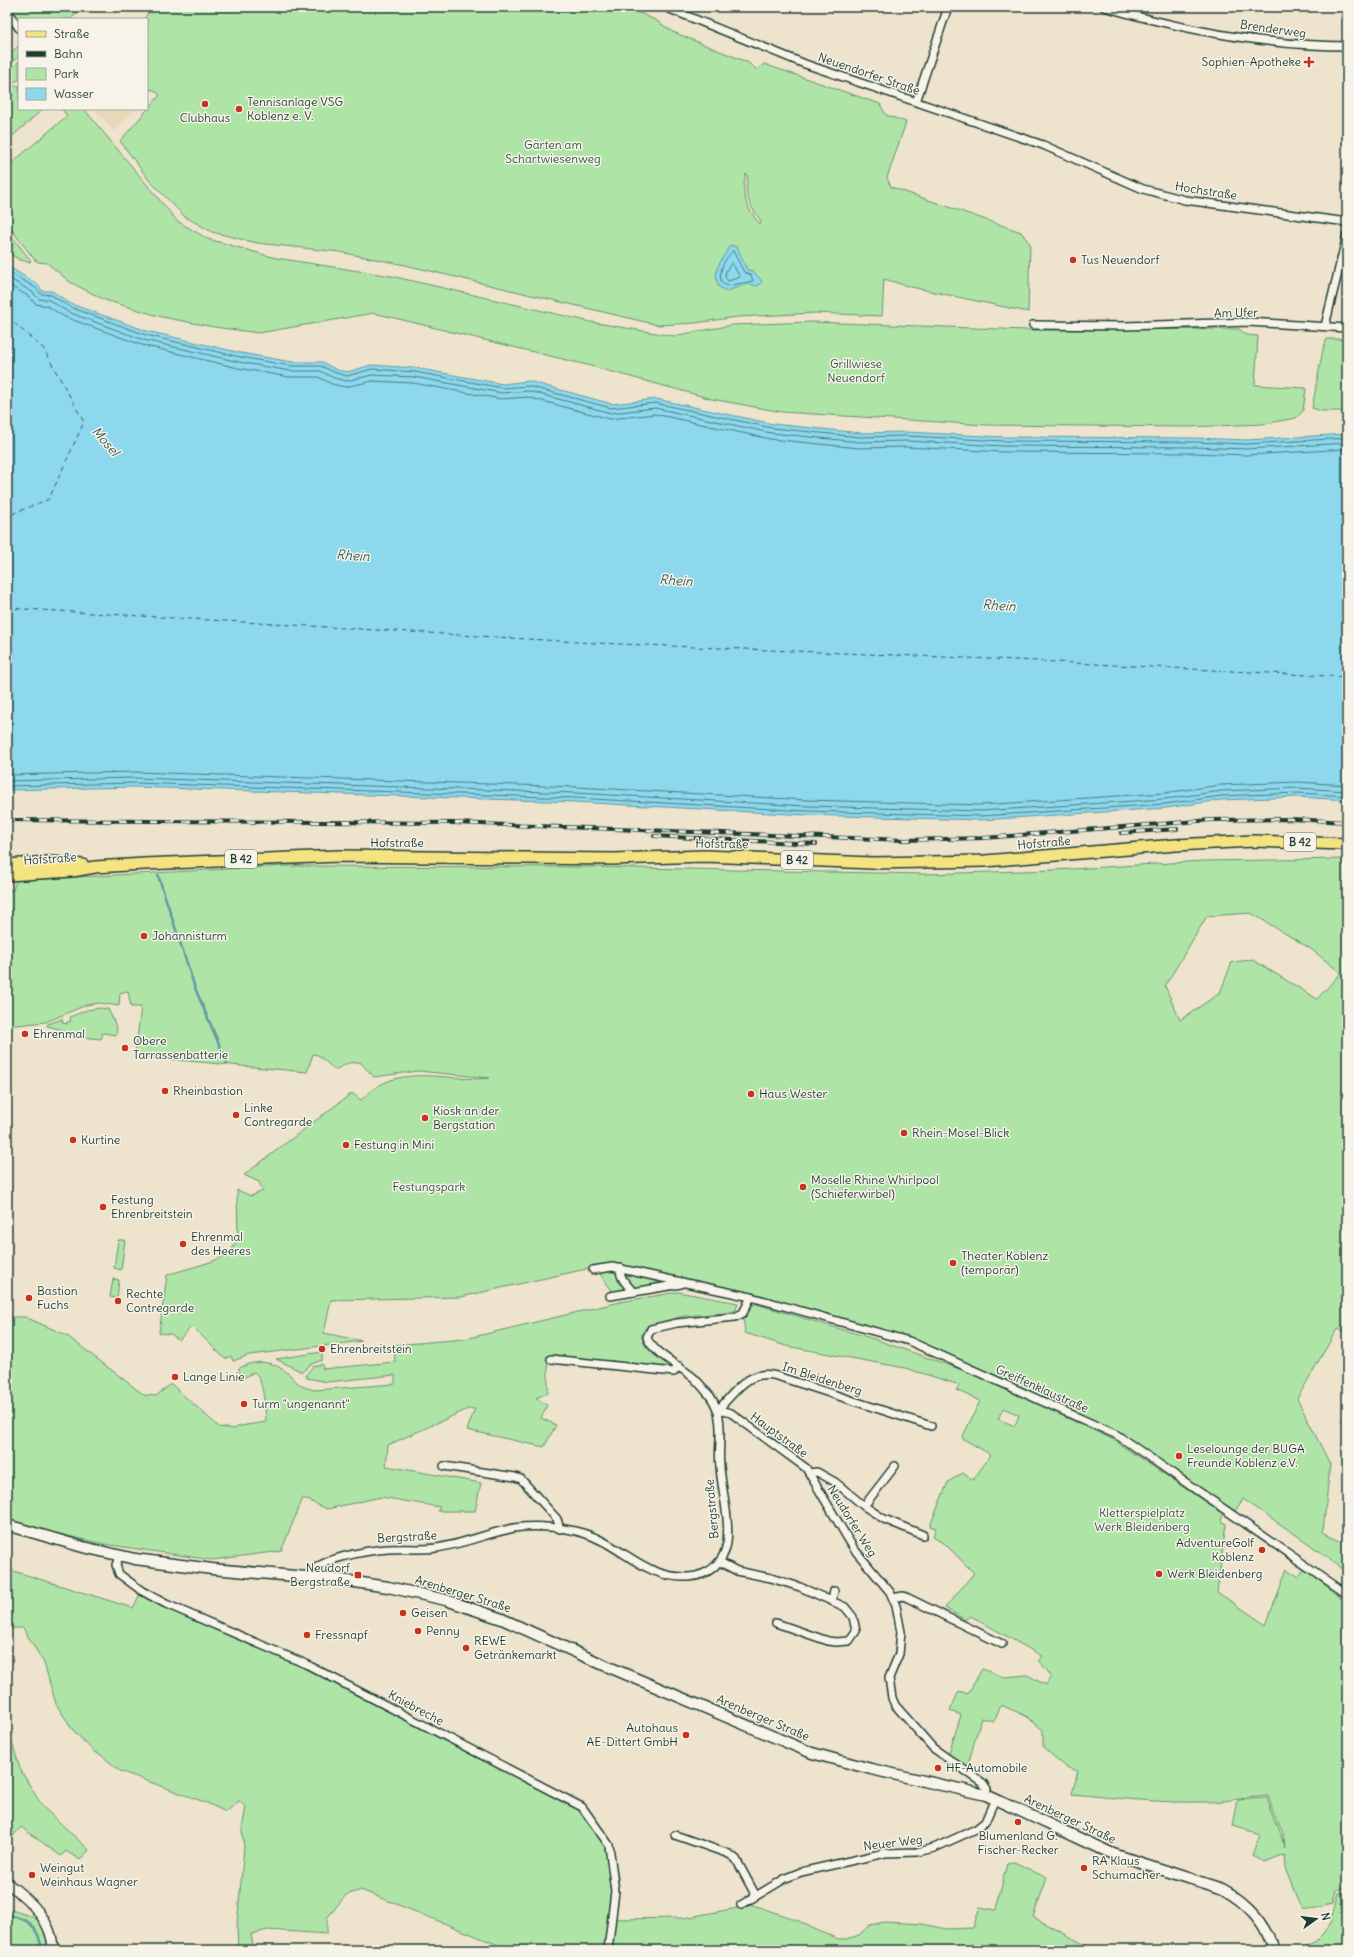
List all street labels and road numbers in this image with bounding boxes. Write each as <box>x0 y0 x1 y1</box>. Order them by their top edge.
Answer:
street label: Brenderweg <box>1239 16 1307 41</box>
street label: Neuendorfer Straße <box>816 49 922 98</box>
street label: Hochstraße <box>1174 178 1238 203</box>
street label: Am Ufer <box>1214 305 1258 320</box>
street label: Hofstraße <box>1017 833 1071 852</box>
road number: B 42 <box>1284 833 1316 851</box>
street label: Hofstraße <box>370 835 424 850</box>
street label: Hofstraße <box>695 836 749 851</box>
street label: Hofstraße <box>23 849 77 868</box>
road number: B 42 <box>225 850 257 868</box>
road number: B 42 <box>781 851 813 869</box>
street label: Im Bleidenberg <box>780 1359 864 1399</box>
street label: Greiffenklaustraße <box>993 1361 1091 1416</box>
street label: Hauptstraße <box>748 1409 811 1460</box>
street label: Bergstraße <box>701 1479 722 1540</box>
street label: Neudorfer Weg <box>824 1482 880 1559</box>
street label: Bergstraße <box>377 1527 437 1546</box>
street label: Arenberger Straße <box>413 1572 513 1615</box>
street label: Kniebreche <box>386 1687 447 1728</box>
street label: Arenberger Straße <box>714 1691 812 1744</box>
street label: Arenberger Straße <box>1022 1791 1118 1846</box>
street label: Neuer Weg <box>863 1831 923 1854</box>

